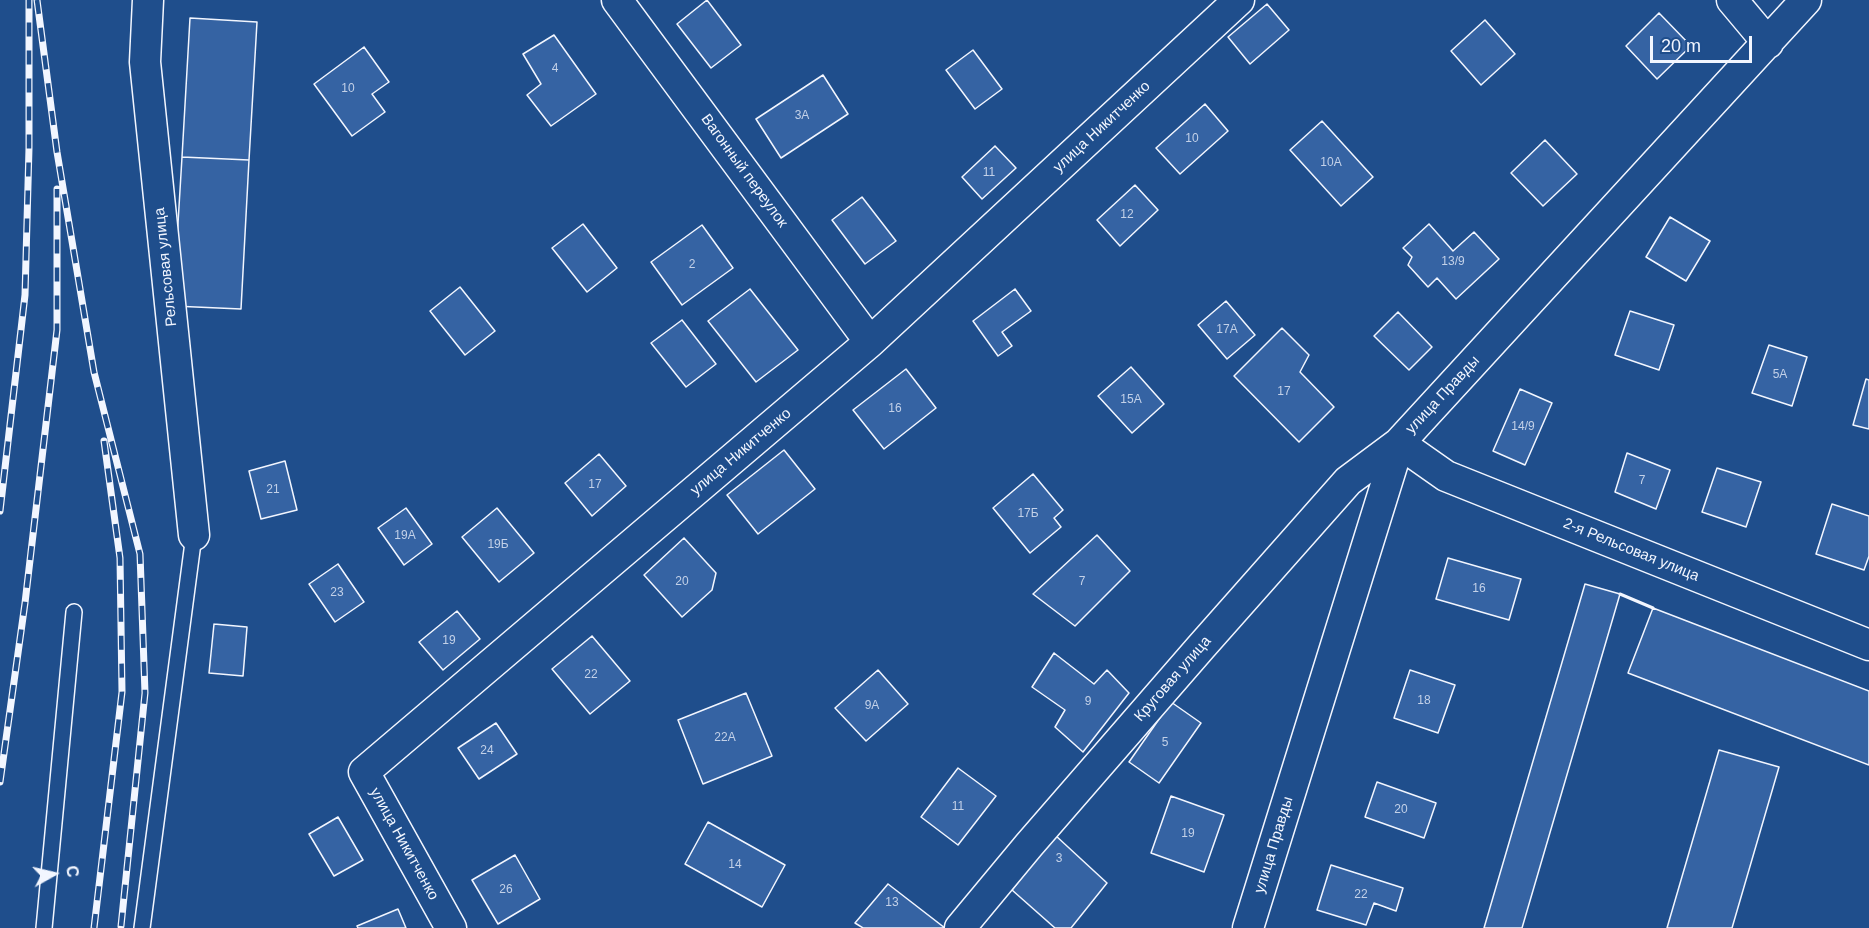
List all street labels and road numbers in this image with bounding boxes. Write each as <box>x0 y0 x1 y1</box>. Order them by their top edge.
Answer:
street label: улица Никитченко <box>1050 77 1154 177</box>
street label: Вагонный переулок <box>697 111 791 231</box>
street label: Рельсовая улица <box>151 207 181 327</box>
street label: улица Правды <box>1402 352 1484 438</box>
street label: улица Никитченко <box>687 405 795 499</box>
street label: 2-я Рельсовая улица <box>1560 514 1702 586</box>
street label: Круговая улица <box>1131 633 1215 725</box>
street label: улица Никитченко <box>366 785 442 903</box>
street label: улица Правды <box>1251 794 1297 896</box>

